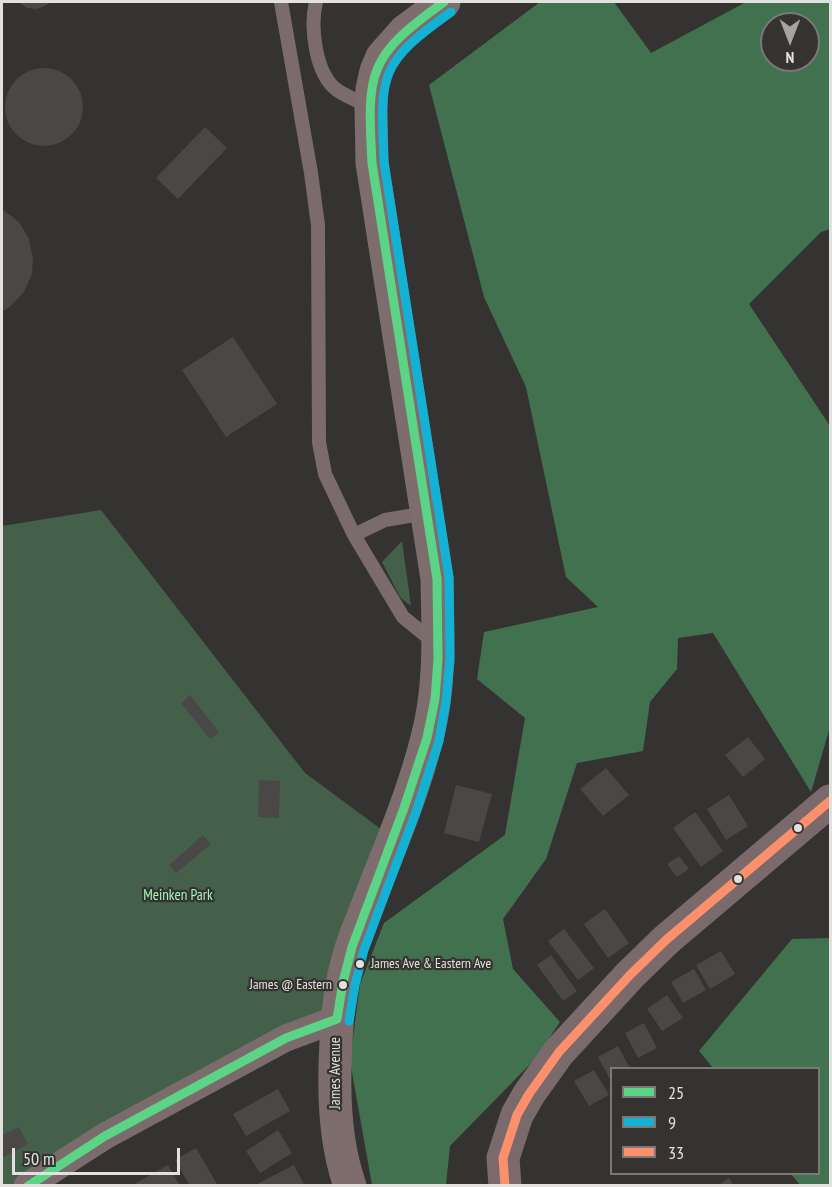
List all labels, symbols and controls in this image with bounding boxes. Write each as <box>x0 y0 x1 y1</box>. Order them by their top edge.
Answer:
north arrow <box>760 12 820 72</box>
text: N <box>786 48 794 68</box>
unlabelled marker <box>792 822 804 834</box>
unlabelled marker <box>732 873 744 885</box>
park label: Meinken Park <box>143 887 213 905</box>
place label: James Ave & Eastern Ave <box>371 956 491 972</box>
marker: James Ave & Eastern Ave <box>354 958 366 970</box>
place label: James @ Eastern <box>250 977 332 993</box>
marker: James @ Eastern <box>337 979 349 991</box>
street label: James Avenue <box>327 1037 345 1109</box>
legend <box>610 1067 820 1175</box>
text: 25 <box>668 1081 684 1104</box>
text: 9 <box>668 1111 676 1134</box>
scale bar <box>15 1136 183 1174</box>
text: 33 <box>668 1141 684 1164</box>
text: 50 m <box>23 1147 55 1170</box>

